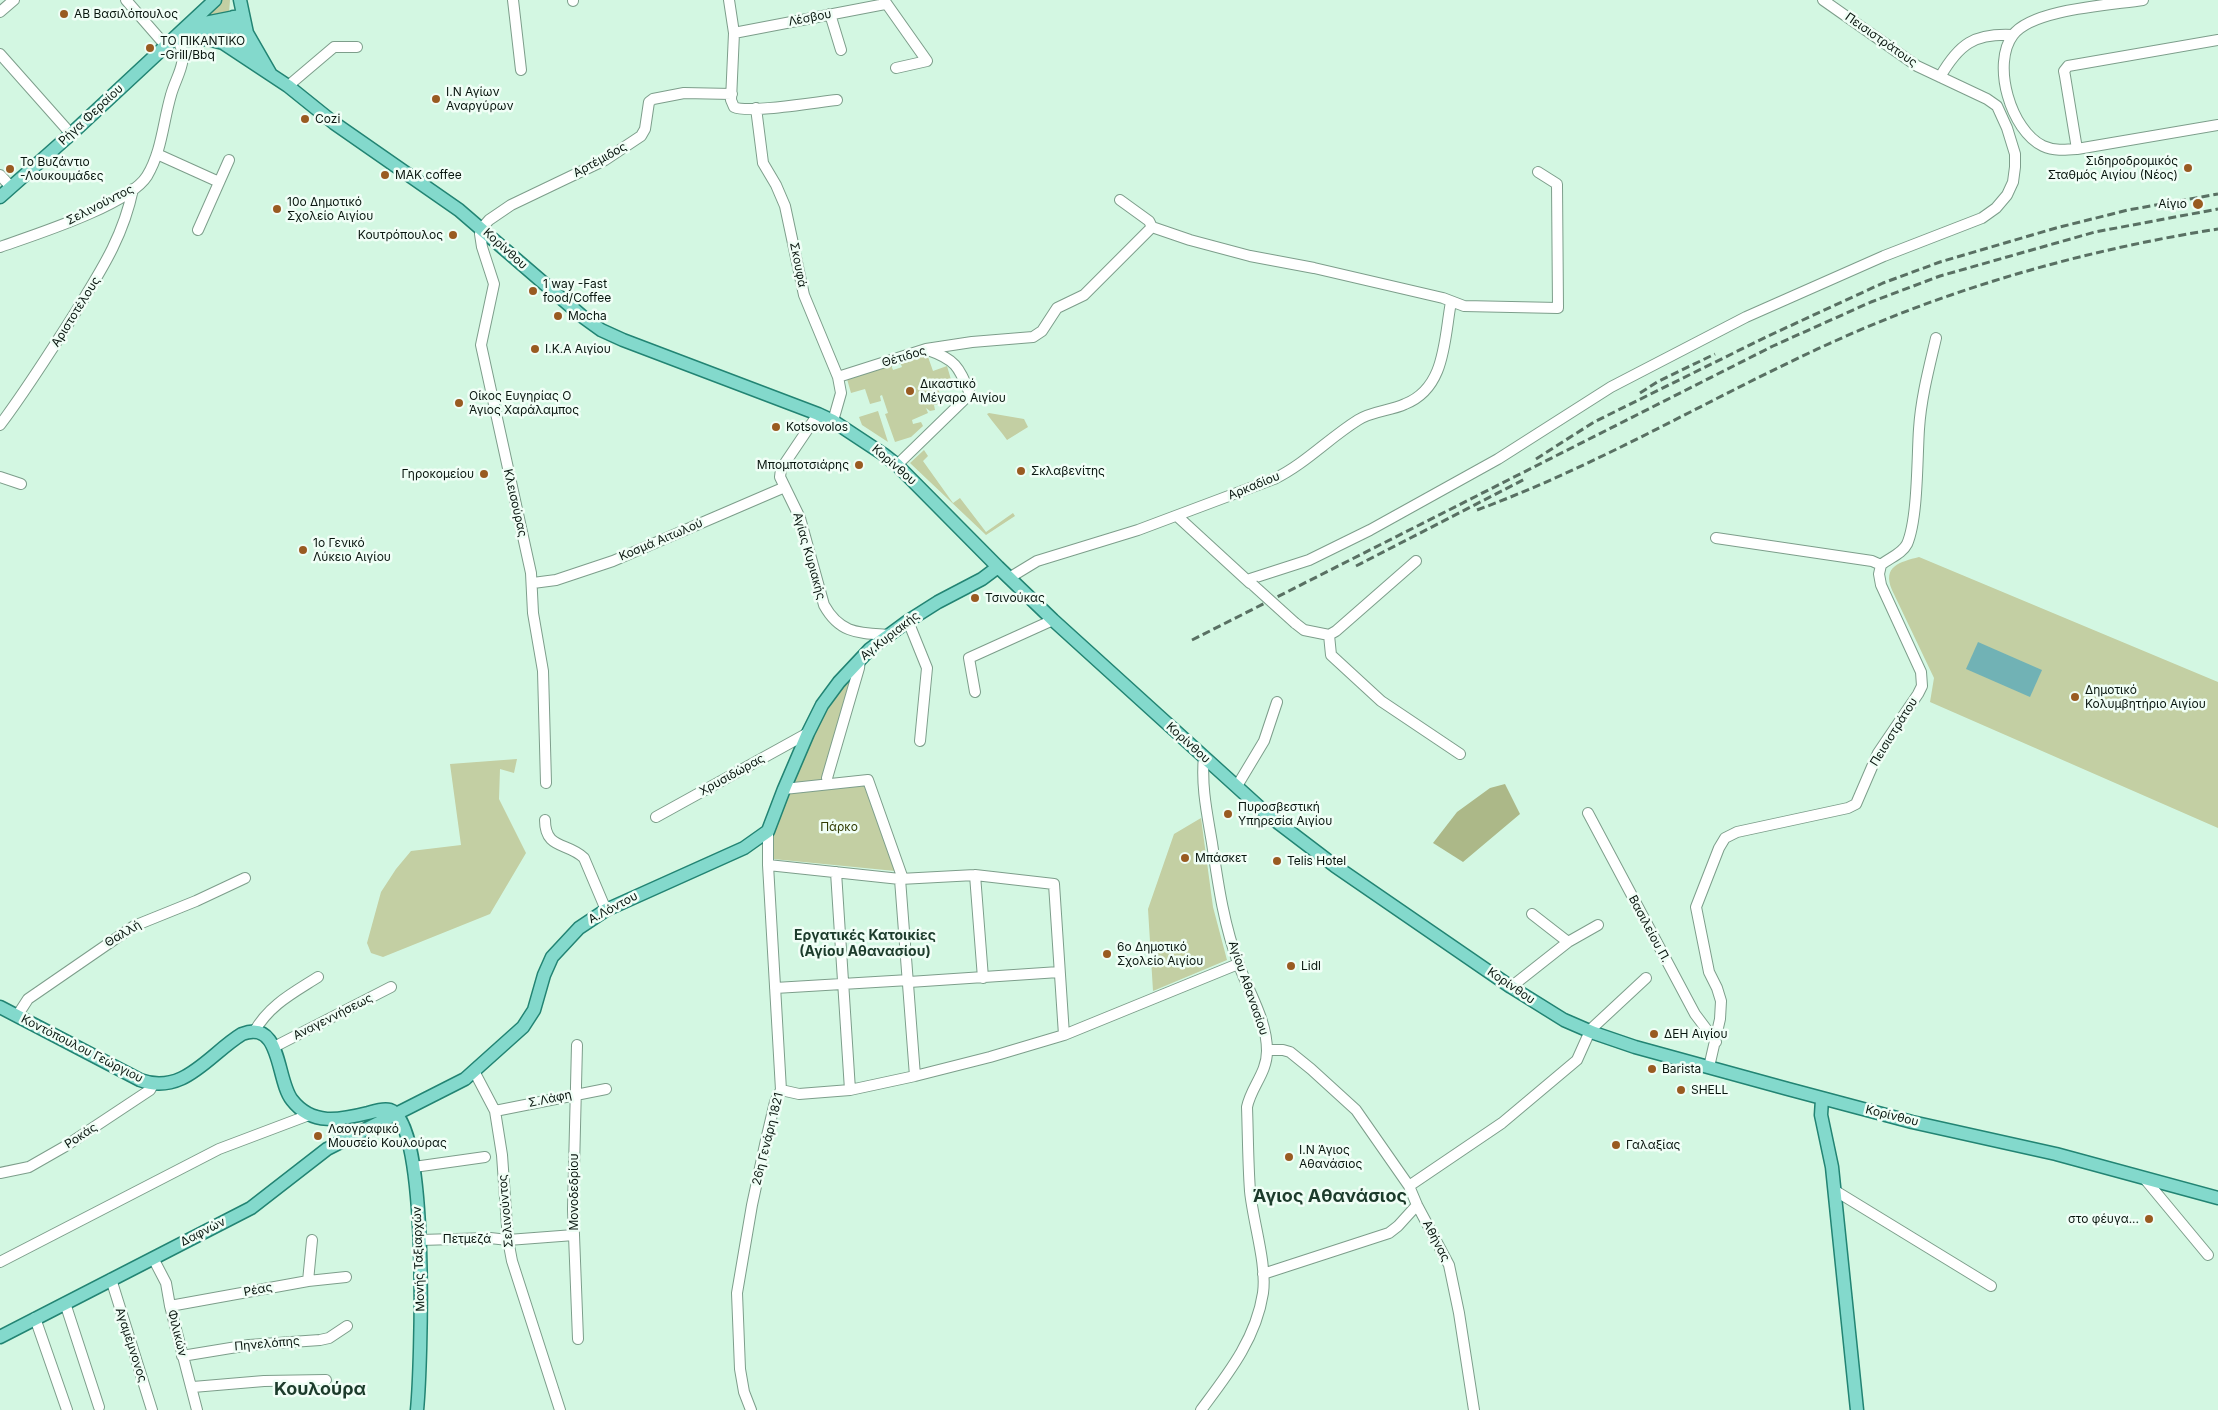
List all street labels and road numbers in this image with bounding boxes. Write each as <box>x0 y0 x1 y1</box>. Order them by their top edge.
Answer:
street label: Λέσβου <box>787 7 833 29</box>
street label: Πεισιστράτους <box>1842 10 1920 70</box>
street label: Ρήγα Φεραίου <box>56 82 126 148</box>
street label: Αρτέμιδος <box>571 139 629 181</box>
street label: Σελινούντος <box>64 182 136 228</box>
street label: Κορίνθου <box>480 226 530 272</box>
street label: Σκουφά <box>787 241 809 289</box>
street label: Αριστοτέλους <box>49 274 103 350</box>
street label: Θέτιδος <box>880 343 928 371</box>
street label: Κορίνθου <box>869 442 919 488</box>
street label: Κλεισούρας <box>500 468 530 538</box>
street label: Αρκαδίου <box>1226 469 1282 503</box>
street label: Αγίας Κυριακής <box>790 511 828 601</box>
street label: Κοσμά Αιτωλού <box>617 516 705 564</box>
street label: Αγ.Κυριακής <box>858 608 922 664</box>
street label: Πεισιστράτου <box>1867 695 1921 769</box>
street label: Κορίνθου <box>1163 720 1213 766</box>
street label: Χρυσιδώρας <box>697 751 767 799</box>
street label: Α.Λόντου <box>586 889 640 927</box>
street label: Βασιλείου Π. <box>1625 893 1673 965</box>
street label: Θαλλή <box>102 918 144 950</box>
street label: Αγίου Αθανασίου <box>1225 939 1271 1037</box>
street label: Κορίνθου <box>1484 965 1538 1007</box>
street label: Αναγεννήσεως <box>291 991 375 1043</box>
street label: Κοντόπουλου Γεώργιου <box>19 1012 145 1086</box>
street label: Σ.Λάφη <box>527 1087 573 1111</box>
street label: 26η Γενάρη 1821 <box>750 1091 786 1187</box>
street label: Κορίνθου <box>1864 1102 1920 1130</box>
street label: Ροκάς <box>62 1120 100 1152</box>
street label: Μονοδεδρίου <box>567 1153 581 1231</box>
street label: Σελινούντος <box>496 1174 516 1248</box>
street label: Μονής Ταξιαρχών <box>410 1206 428 1312</box>
street label: Δαφνών <box>178 1215 228 1249</box>
street label: Αθήνας <box>1419 1218 1453 1264</box>
street label: Πετμεζά <box>443 1232 491 1246</box>
street label: Ρέας <box>242 1280 274 1300</box>
street label: Αγαμέμνονος <box>112 1306 150 1384</box>
street label: Φιλικών <box>164 1308 190 1358</box>
street label: Πηνελόπης <box>234 1334 300 1354</box>

